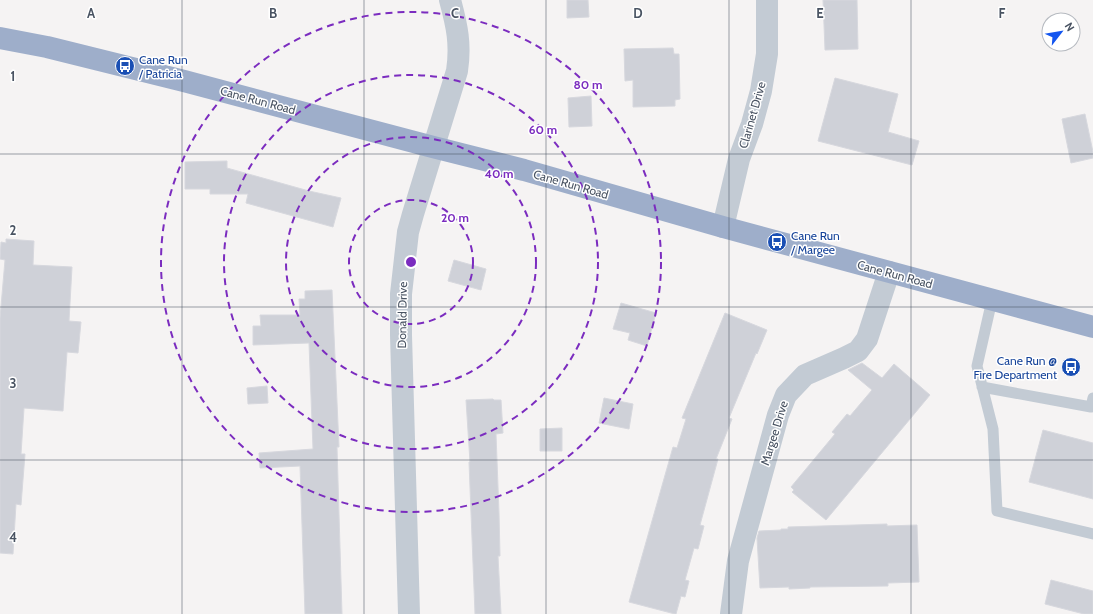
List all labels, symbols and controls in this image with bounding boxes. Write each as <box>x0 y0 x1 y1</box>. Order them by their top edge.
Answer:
text: A <box>87 5 96 21</box>
text: B <box>269 5 277 21</box>
text: C <box>451 5 459 21</box>
text: D <box>633 5 643 21</box>
text: E <box>816 5 824 21</box>
text: F <box>999 5 1006 21</box>
north arrow <box>1041 12 1081 52</box>
text: N <box>1062 20 1078 34</box>
place label: Cane Run / Patricia <box>138 52 188 81</box>
bus stop icon: Cane Run / Patricia <box>114 55 136 77</box>
text: 1 <box>11 68 15 84</box>
text: 80 m <box>574 77 602 92</box>
street label: Clarinet Drive <box>735 80 769 150</box>
street label: Cane Run Road <box>219 83 297 117</box>
text: 60 m <box>529 122 557 137</box>
text: 40 m <box>484 166 514 181</box>
street label: Cane Run Road <box>532 166 610 202</box>
text: 20 m <box>441 210 469 225</box>
text: 2 <box>10 222 17 238</box>
place label: Cane Run / Margee <box>790 228 840 257</box>
bus stop icon: Cane Run / Margee <box>766 231 788 253</box>
centre of rings <box>404 255 418 269</box>
street label: Cane Run Road <box>856 257 934 291</box>
street label: Donald Drive <box>394 281 410 349</box>
place label: Cane Run @ Fire Department <box>973 353 1057 382</box>
bus stop icon: Cane Run @ Fire Department <box>1060 356 1082 378</box>
text: 3 <box>9 375 17 391</box>
street label: Margee Drive <box>757 399 791 467</box>
text: 4 <box>9 529 17 545</box>

